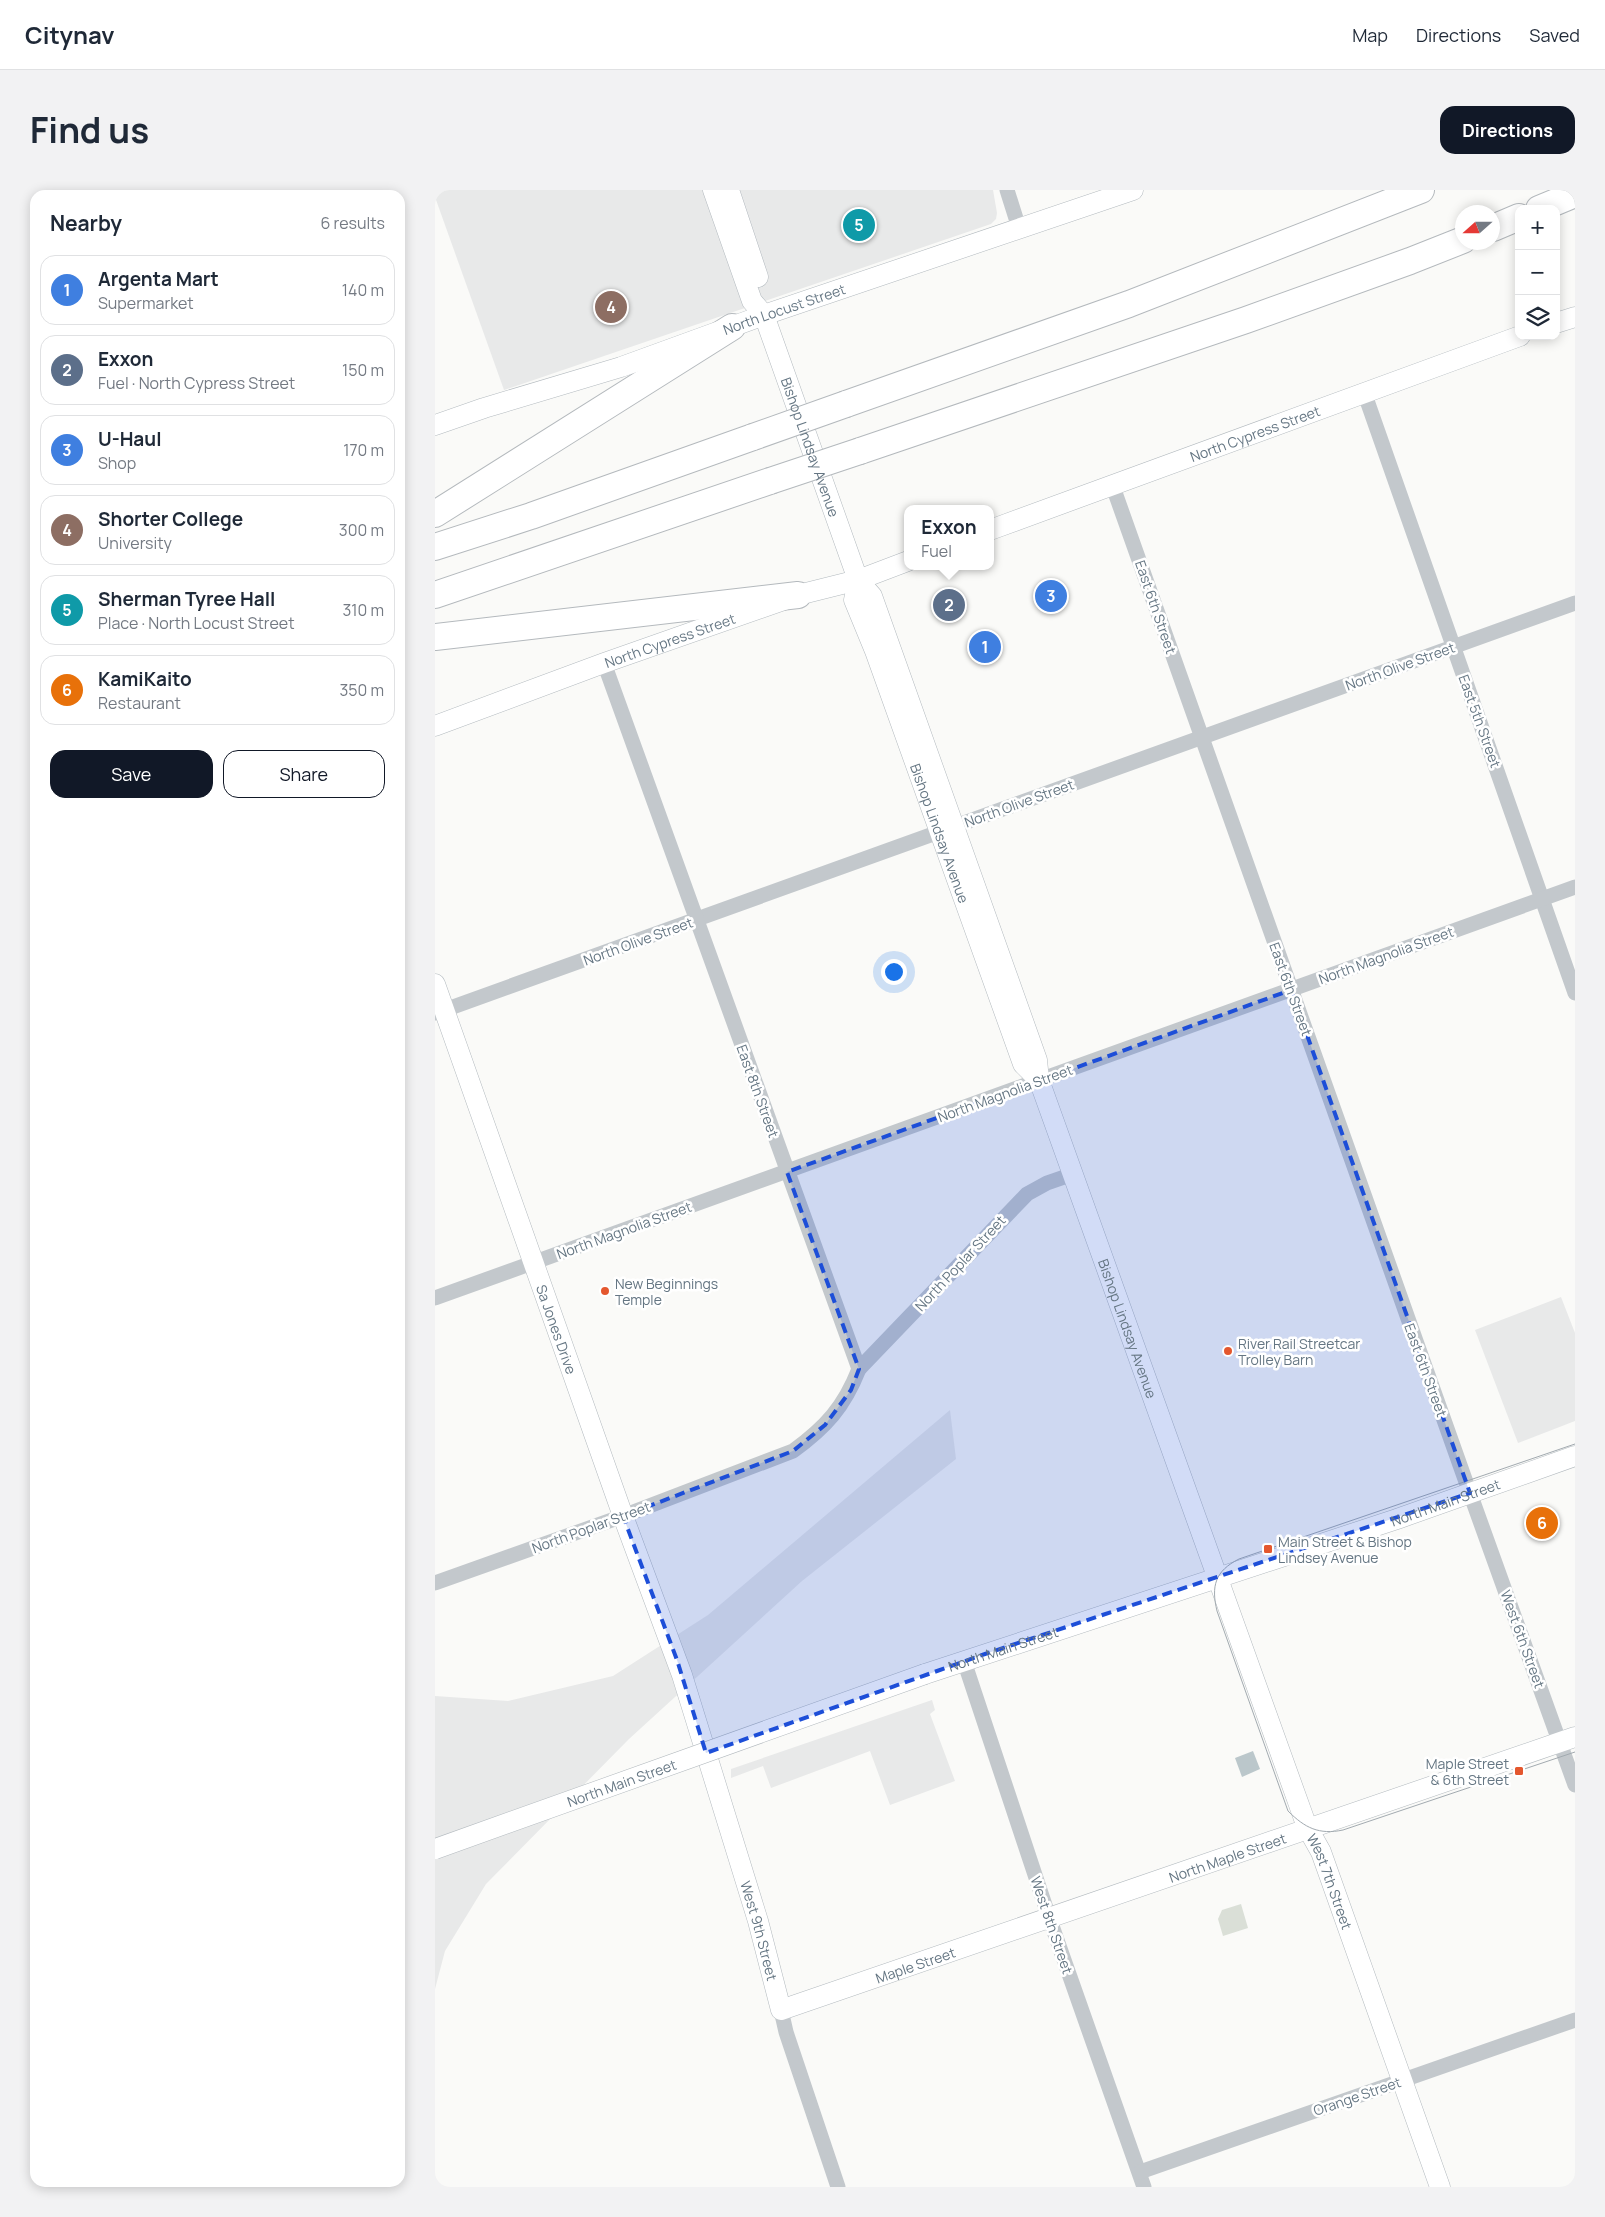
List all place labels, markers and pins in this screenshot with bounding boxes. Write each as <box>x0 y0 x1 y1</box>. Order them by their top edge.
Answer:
pin: 5 <box>843 206 875 244</box>
pin: 4 <box>595 288 627 326</box>
pin: 3 <box>1035 577 1067 615</box>
pin: 2 <box>933 586 965 624</box>
pin: 1 <box>969 628 1001 666</box>
place label: New Beginnings Temple <box>615 1274 718 1309</box>
marker: New Beginnings Temple <box>599 1285 611 1297</box>
place label: River Rail Streetcar Trolley Barn <box>1238 1334 1360 1369</box>
marker: River Rail Streetcar Trolley Barn <box>1222 1345 1234 1357</box>
pin: 6 <box>1526 1504 1558 1542</box>
place label: Main Street & Bishop Lindsey Avenue <box>1278 1532 1412 1567</box>
marker: Main Street & Bishop Lindsey Avenue <box>1262 1543 1274 1555</box>
place label: Maple Street & 6th Street <box>1426 1754 1509 1789</box>
marker: Maple Street & 6th Street <box>1513 1765 1525 1777</box>

